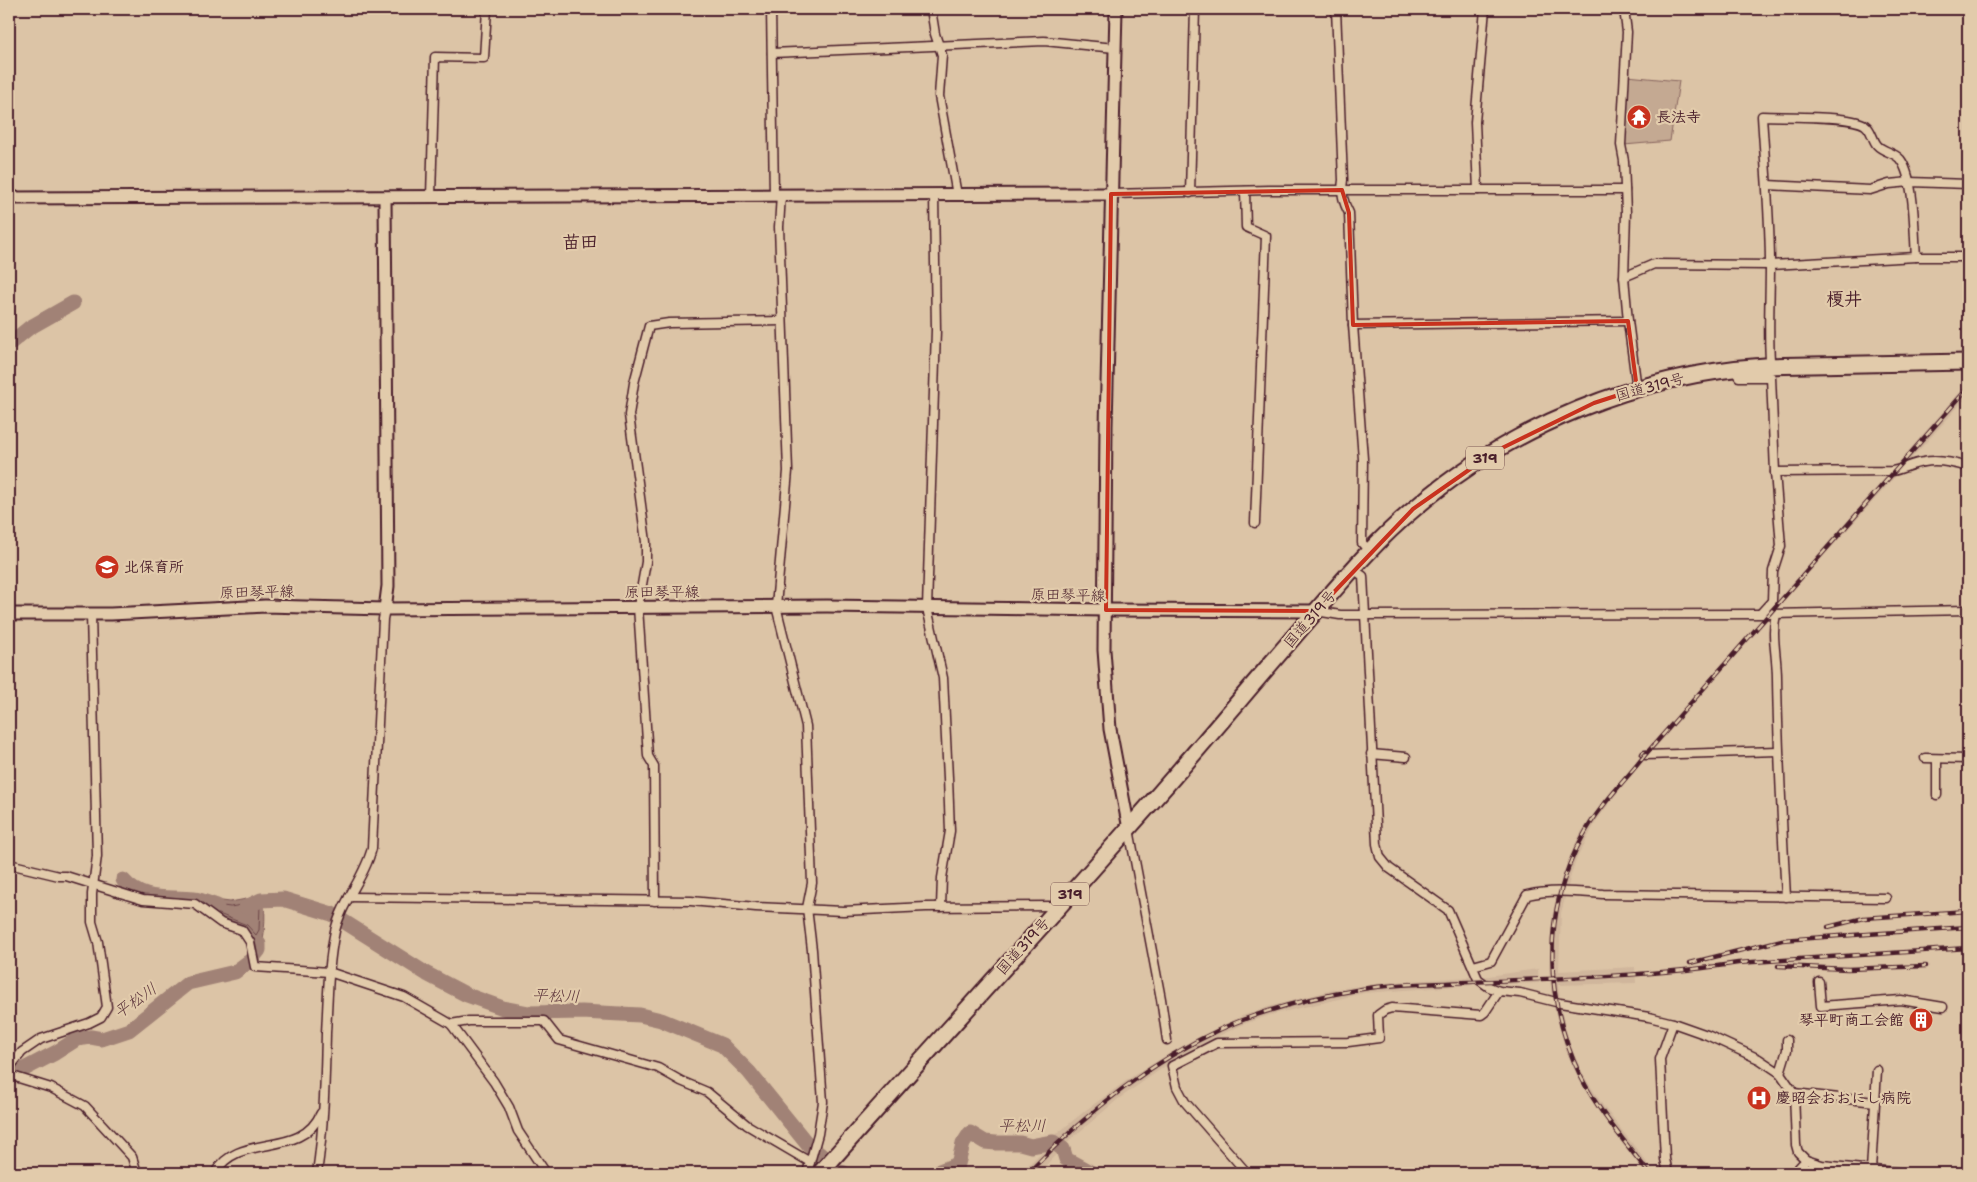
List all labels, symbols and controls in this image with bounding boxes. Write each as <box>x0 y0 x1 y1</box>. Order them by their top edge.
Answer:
temple icon: 長法寺 <box>1626 104 1652 130</box>
place label: 長法寺 <box>1656 107 1701 127</box>
district label: 苗田 <box>562 230 598 254</box>
district label: 榎井 <box>1826 287 1862 311</box>
street label: 国道319号 <box>1613 368 1687 406</box>
road number: 319 <box>1466 446 1504 469</box>
school or university icon: 北保育所 <box>94 554 120 580</box>
place label: 北保育所 <box>124 557 184 577</box>
street label: 原田琴平線 <box>219 581 295 603</box>
street label: 原田琴平線 <box>624 582 700 602</box>
street label: 原田琴平線 <box>1030 584 1106 606</box>
street label: 国道319号 <box>1279 586 1341 652</box>
road number: 319 <box>1051 882 1089 906</box>
street label: 国道319号 <box>992 913 1054 979</box>
water label: 平松川 <box>110 978 161 1023</box>
water label: 平松川 <box>532 984 580 1007</box>
building icon: 琴平町商工会館 <box>1908 1007 1934 1033</box>
place label: 琴平町商工会館 <box>1799 1010 1904 1030</box>
hospital icon: 慶昭会おおにし病院 <box>1746 1085 1772 1111</box>
place label: 慶昭会おおにし病院 <box>1776 1088 1911 1108</box>
water label: 平松川 <box>998 1115 1046 1136</box>

